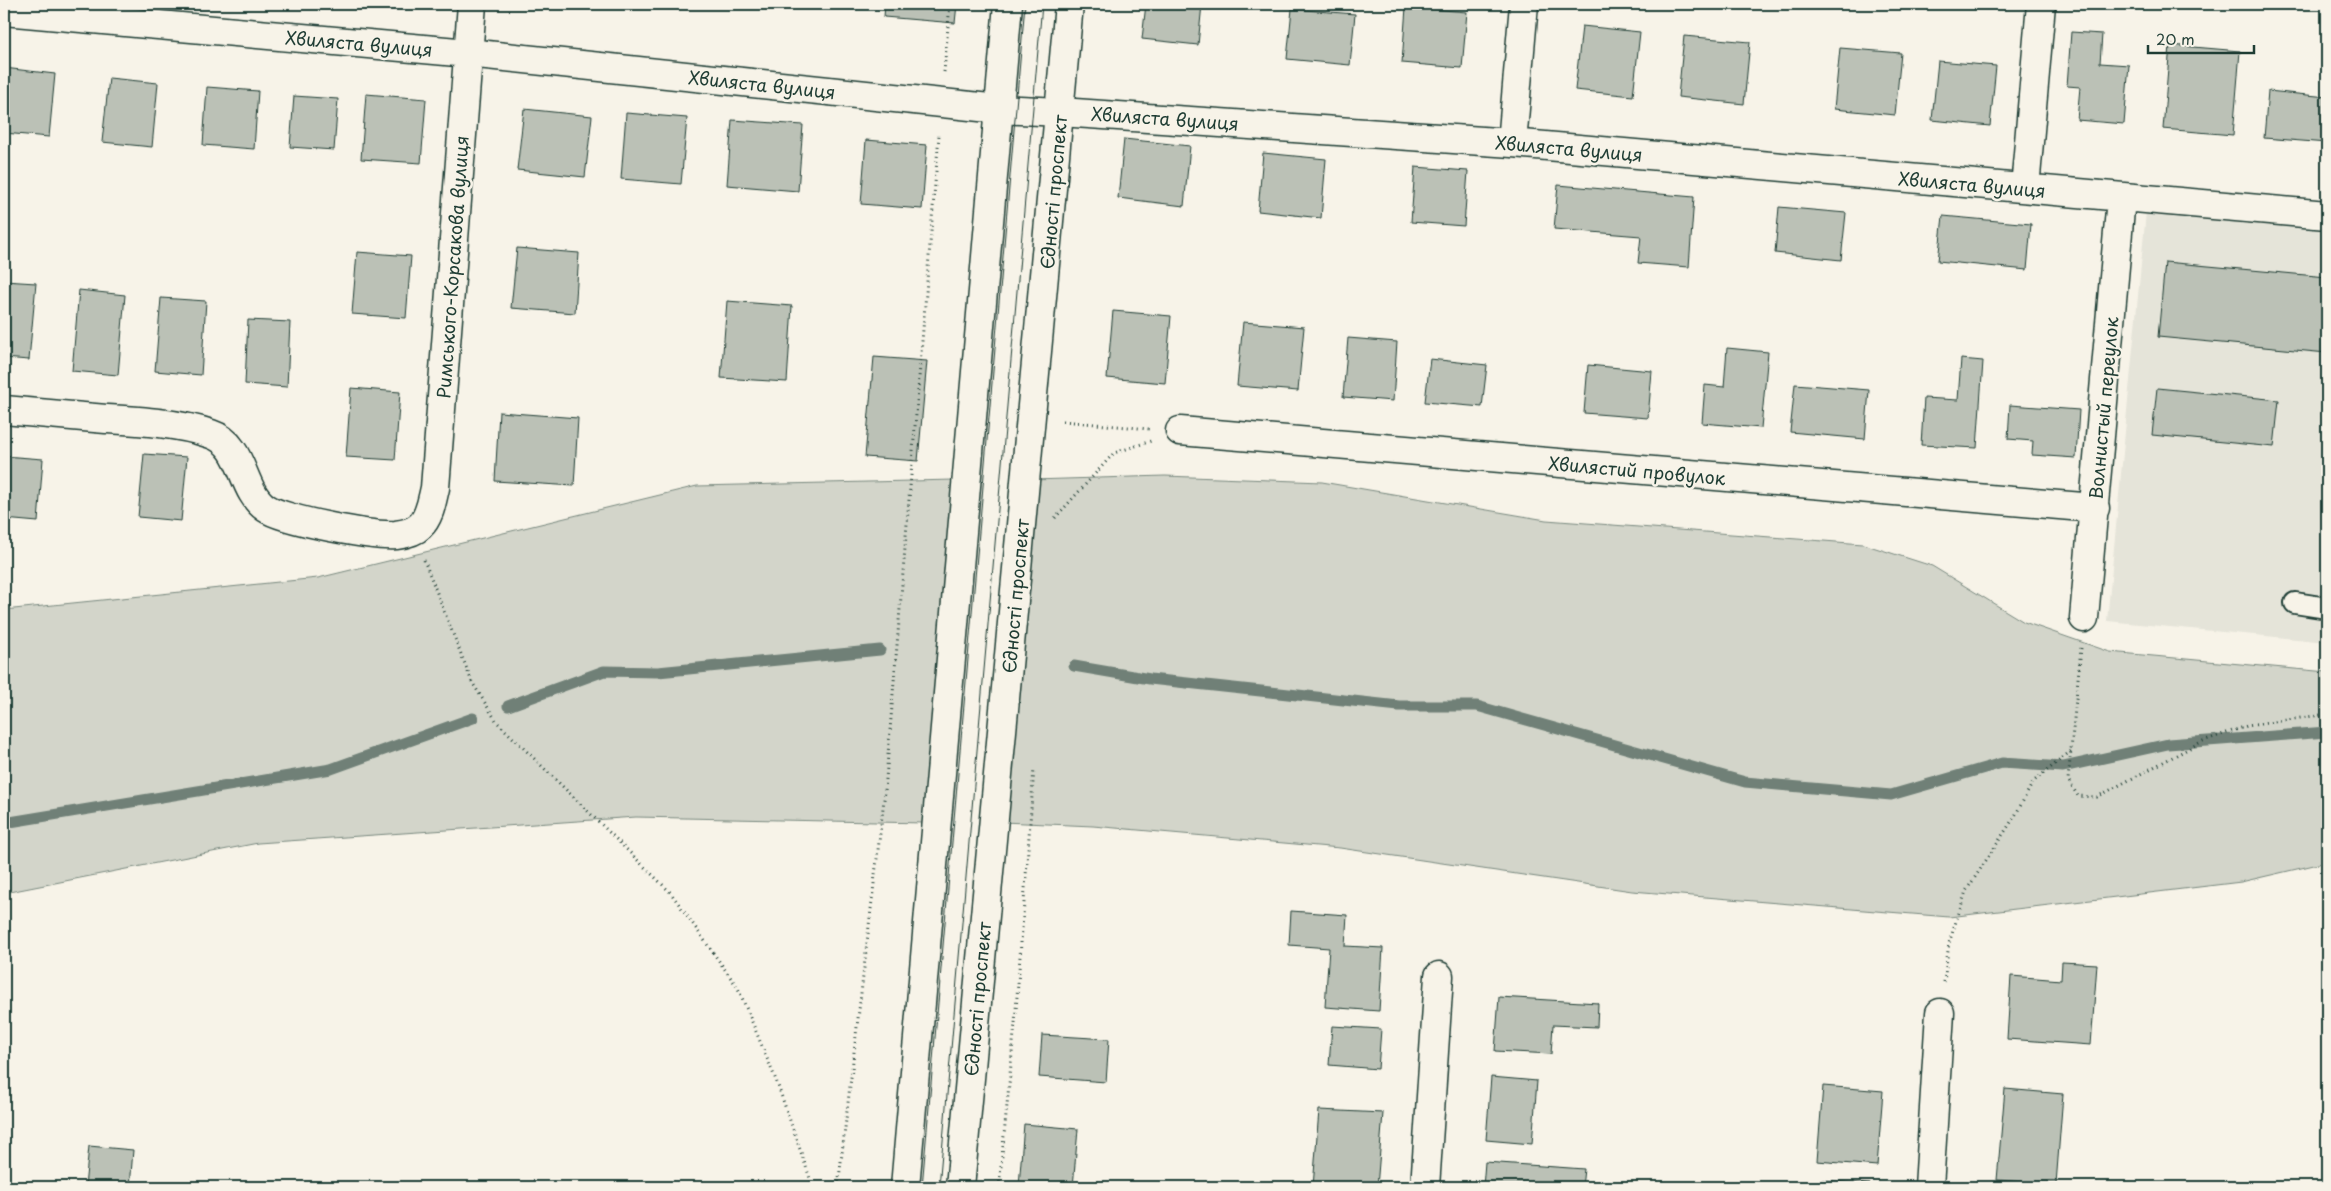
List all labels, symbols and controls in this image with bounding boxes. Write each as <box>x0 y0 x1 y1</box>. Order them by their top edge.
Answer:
scale bar <box>2148 22 2255 54</box>
street label: Хвиляста вулиця <box>284 23 434 63</box>
text: 20 m <box>2156 27 2195 50</box>
street label: Хвиляста вулиця <box>687 63 837 105</box>
street label: Хвиляста вулиця <box>1090 99 1240 137</box>
street label: Єдності проспект <box>1033 113 1073 270</box>
street label: Хвиляста вулиця <box>1494 128 1644 168</box>
street label: Римського-Корсакова вулиця <box>429 135 475 399</box>
street label: Хвиляста вулиця <box>1897 164 2047 204</box>
street label: Волнистый переулок <box>2082 315 2124 500</box>
street label: Хвилястий провулок <box>1547 449 1727 491</box>
street label: Єдності проспект <box>995 517 1035 674</box>
street label: Єдності проспект <box>957 920 997 1077</box>

